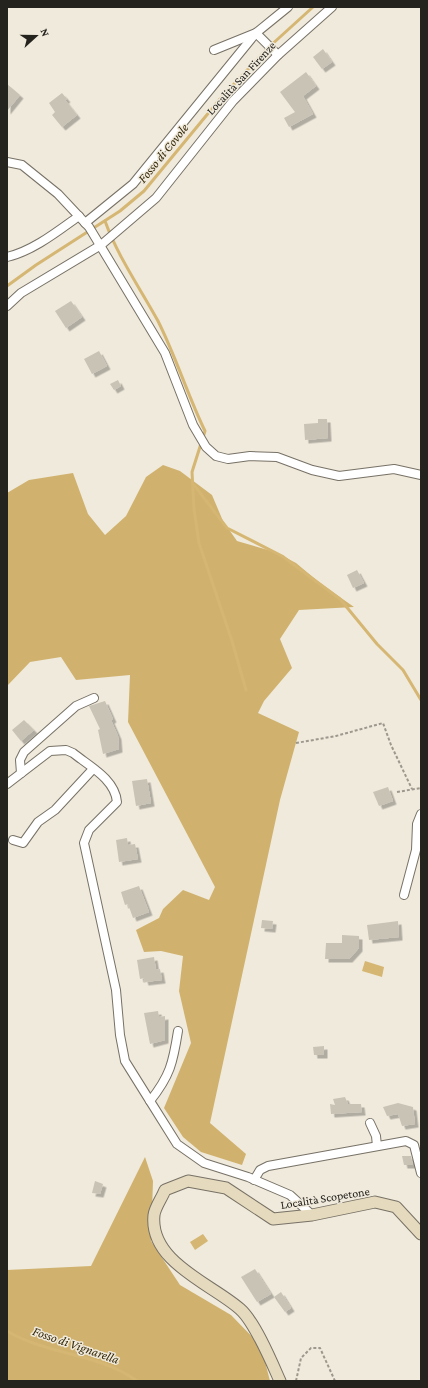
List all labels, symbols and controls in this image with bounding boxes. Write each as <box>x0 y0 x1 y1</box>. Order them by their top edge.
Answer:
north arrow <box>16 16 56 56</box>
text: N <box>38 27 52 39</box>
street label: Località San Firenze <box>203 38 279 118</box>
water label: Fosso di Covole <box>135 120 192 186</box>
street label: Località Scopetone <box>279 1184 371 1212</box>
water label: Fosso di Vignarella <box>31 1323 121 1367</box>

